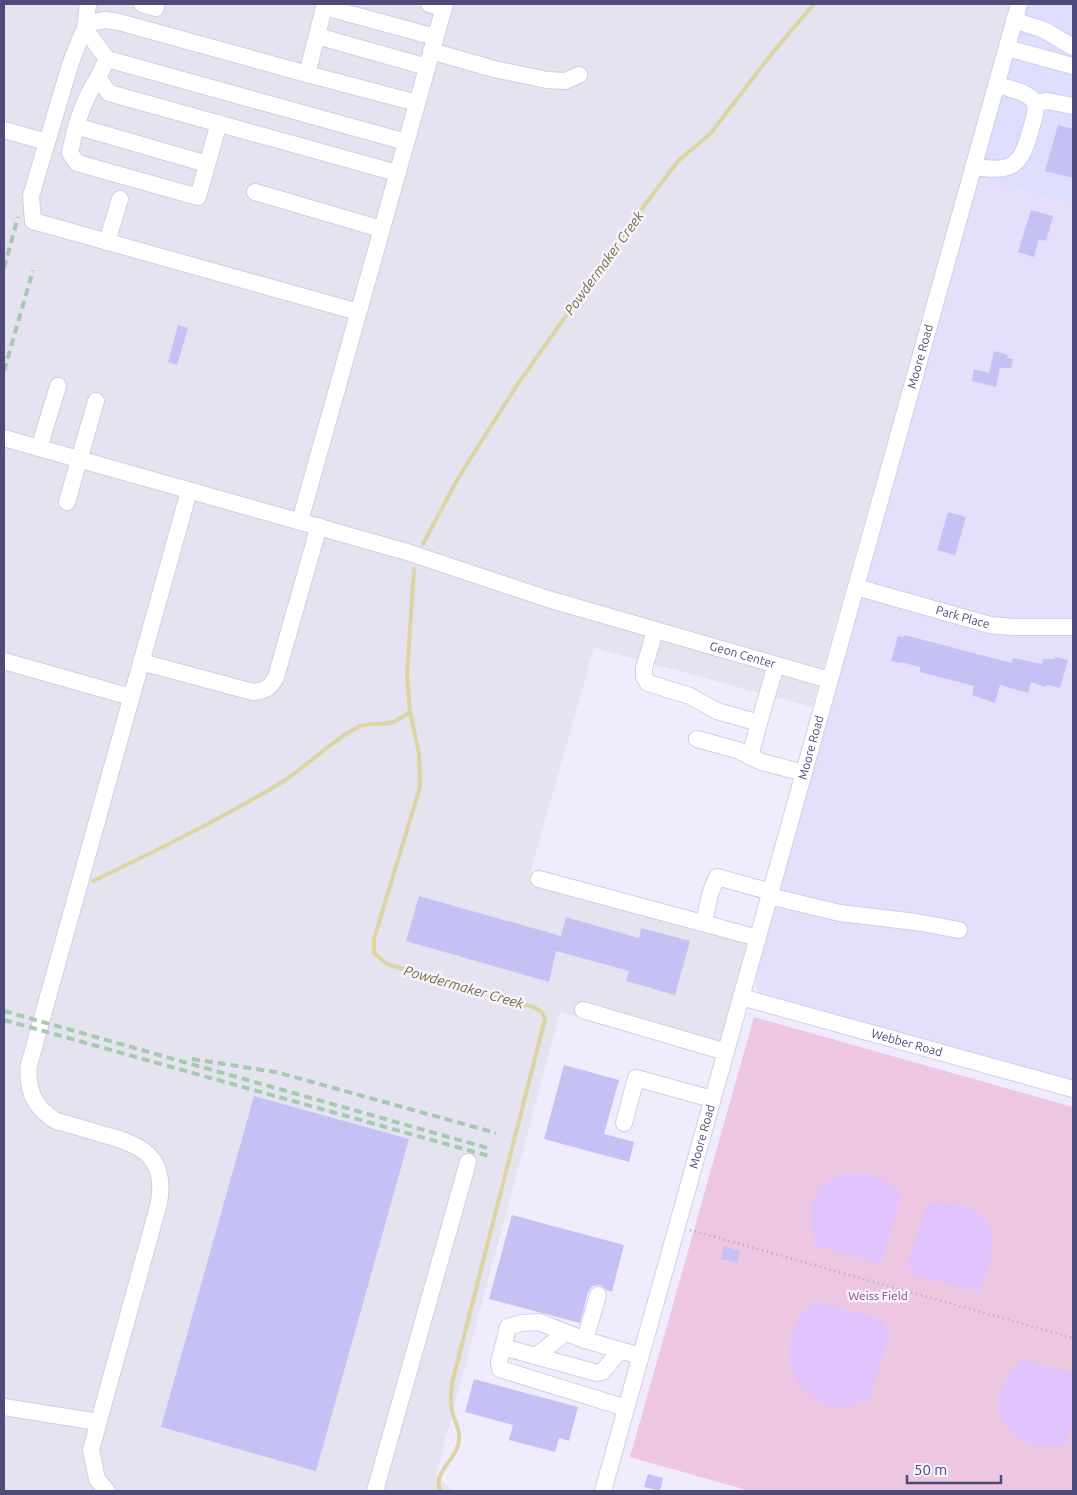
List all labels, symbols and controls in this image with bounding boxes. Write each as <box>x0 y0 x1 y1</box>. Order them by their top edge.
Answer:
water label: Powdermaker Creek <box>561 207 647 318</box>
street label: Moore Road <box>905 323 935 390</box>
street label: Park Place <box>935 603 991 631</box>
street label: Geon Center <box>708 639 778 670</box>
street label: Moore Road <box>795 714 826 781</box>
water label: Powdermaker Creek <box>402 962 527 1012</box>
street label: Webber Road <box>870 1026 944 1058</box>
street label: Moore Road <box>686 1103 717 1170</box>
park label: Weiss Field <box>848 1289 908 1302</box>
scale bar <box>907 1452 1001 1484</box>
text: 50 m <box>914 1461 947 1478</box>

